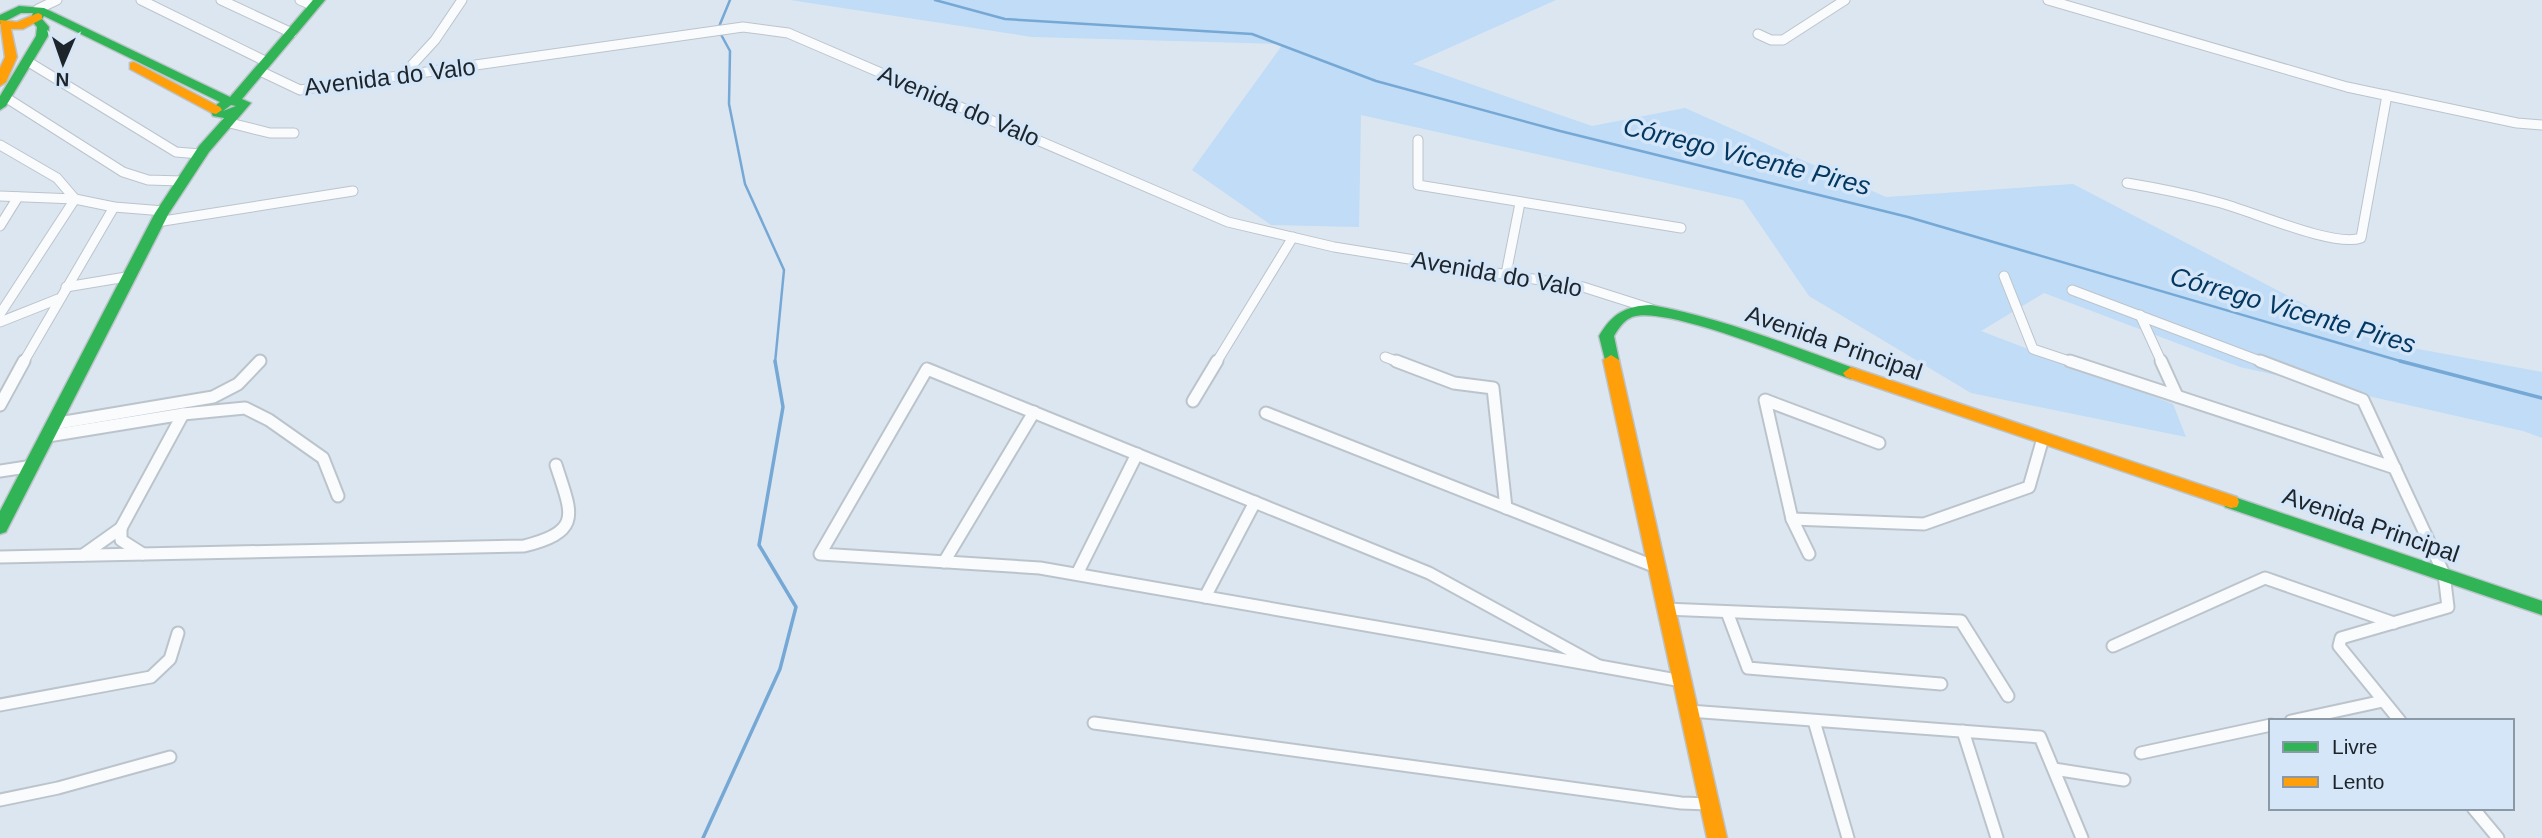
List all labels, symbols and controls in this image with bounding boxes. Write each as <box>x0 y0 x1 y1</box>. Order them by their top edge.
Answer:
north arrow <box>28 28 98 98</box>
street label: Avenida do Valo <box>303 53 477 100</box>
street label: Avenida do Valo <box>874 59 1044 152</box>
text: N <box>55 69 70 90</box>
water label: Córrego Vicente Pires <box>1620 111 1874 201</box>
street label: Avenida do Valo <box>1410 245 1584 302</box>
water label: Córrego Vicente Pires <box>2167 261 2419 359</box>
street label: Avenida Principal <box>1742 300 1926 385</box>
street label: Avenida Principal <box>2279 482 2463 567</box>
legend <box>2269 719 2514 810</box>
text: Livre <box>2332 735 2378 758</box>
text: Lento <box>2332 770 2385 793</box>

